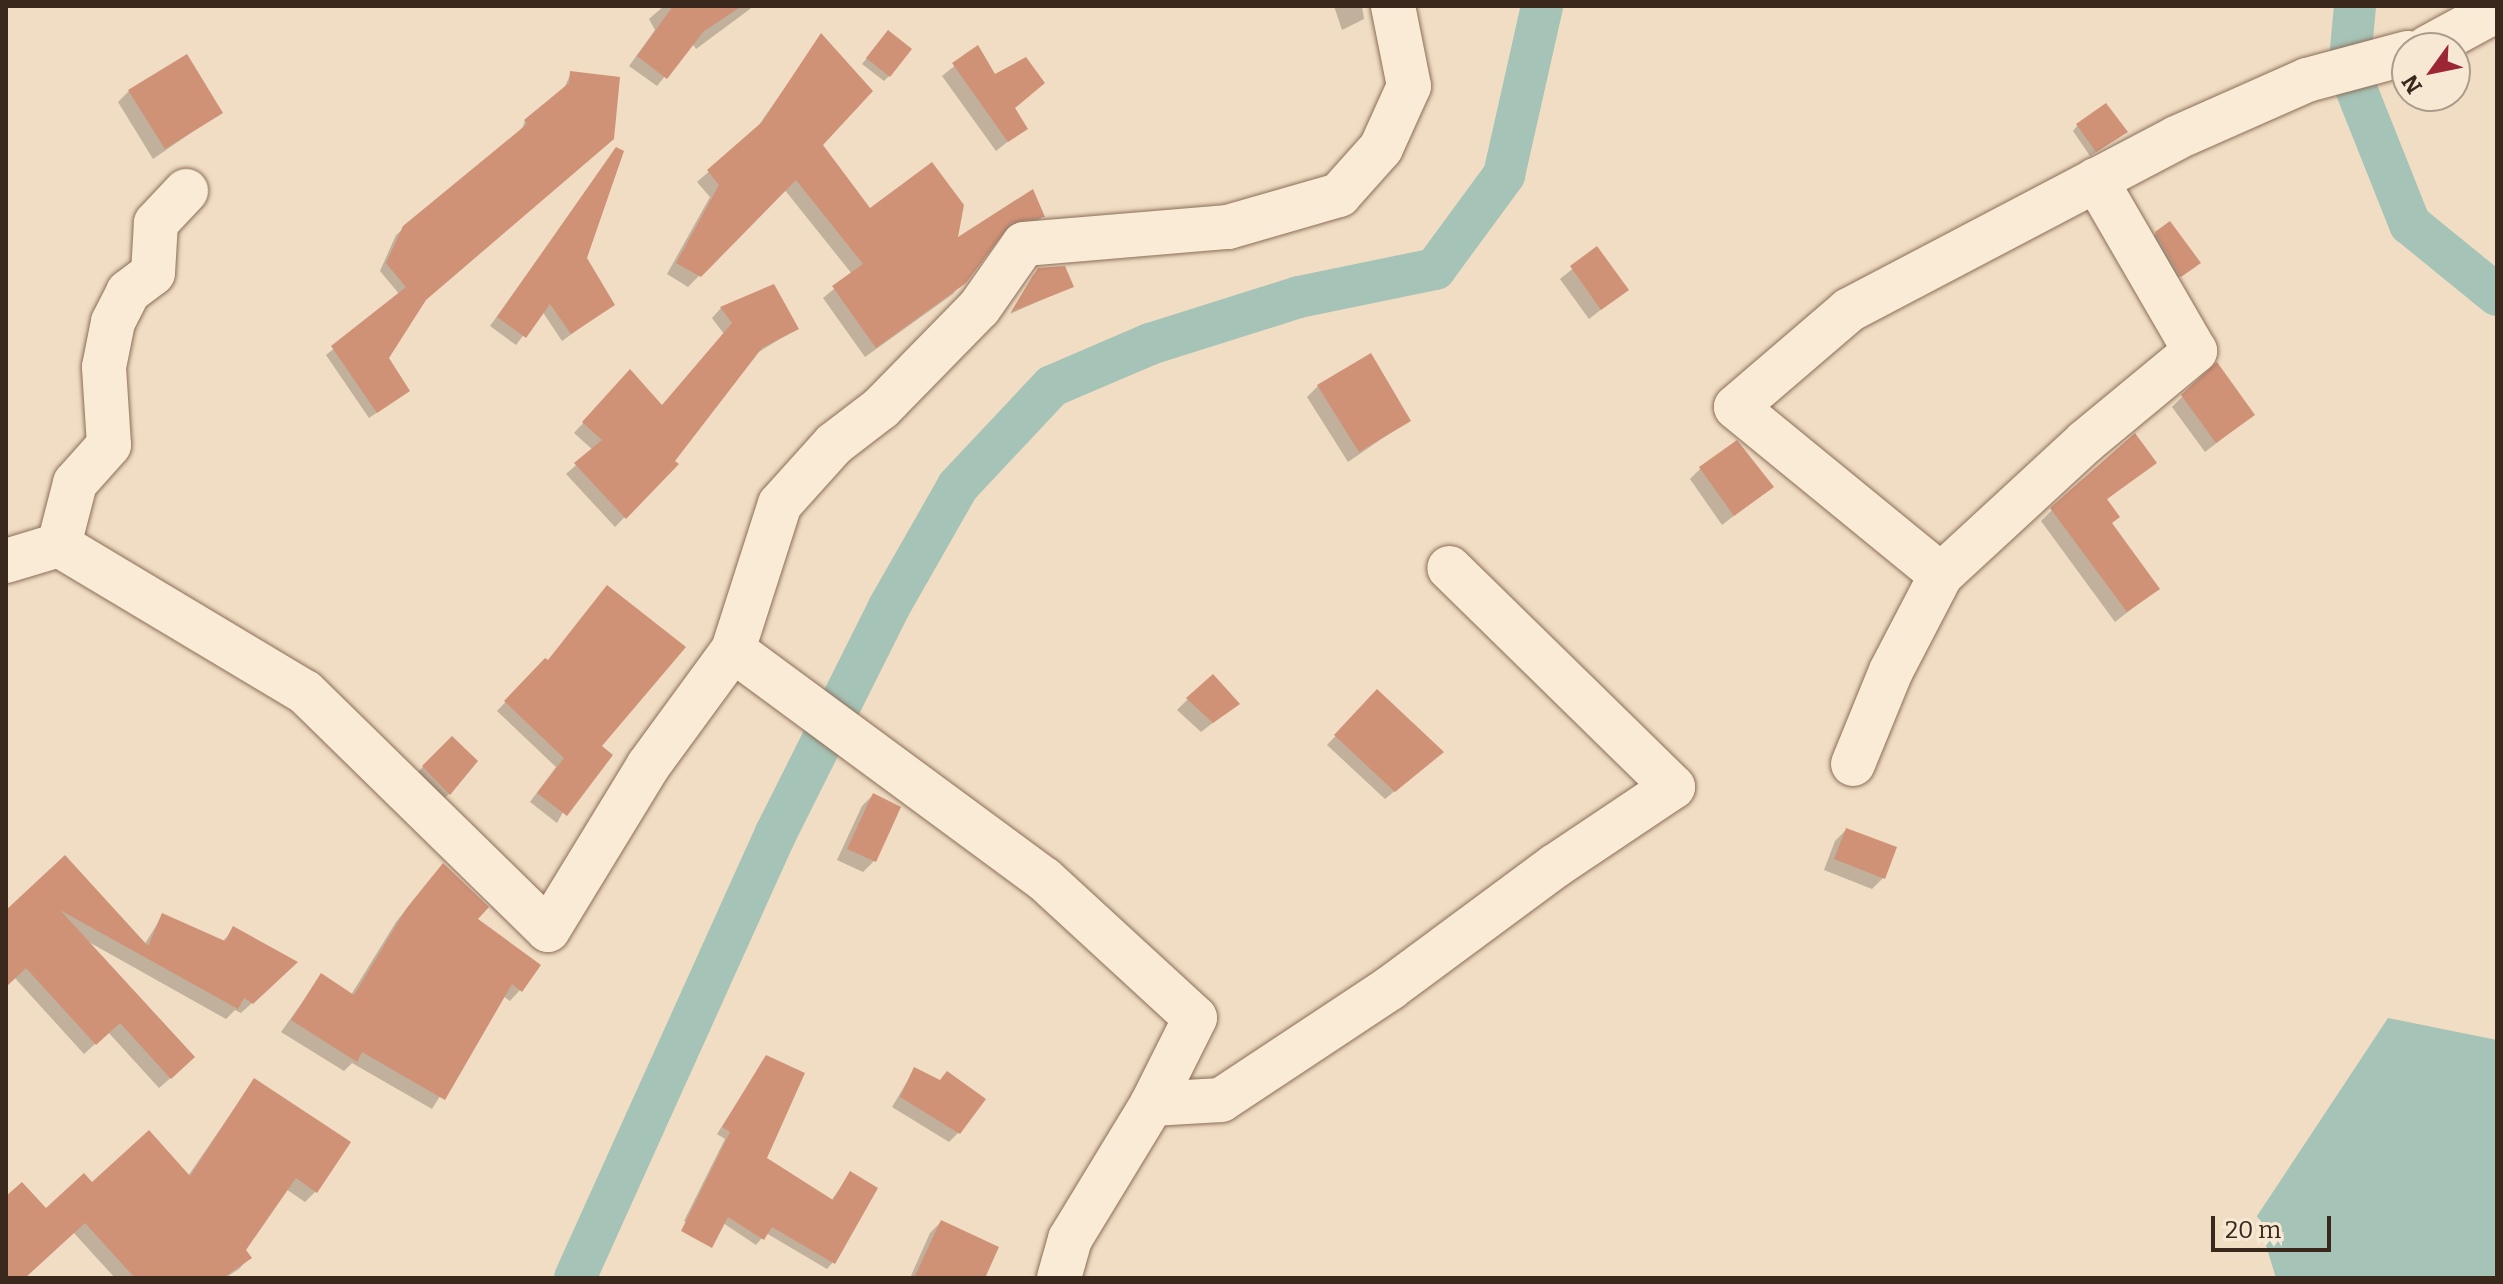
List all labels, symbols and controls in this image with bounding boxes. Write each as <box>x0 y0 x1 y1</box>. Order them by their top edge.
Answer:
north arrow <box>2391 32 2471 112</box>
text: N <box>2396 70 2428 99</box>
scale bar <box>2215 1200 2335 1250</box>
text: 20 m <box>2225 1216 2281 1244</box>

